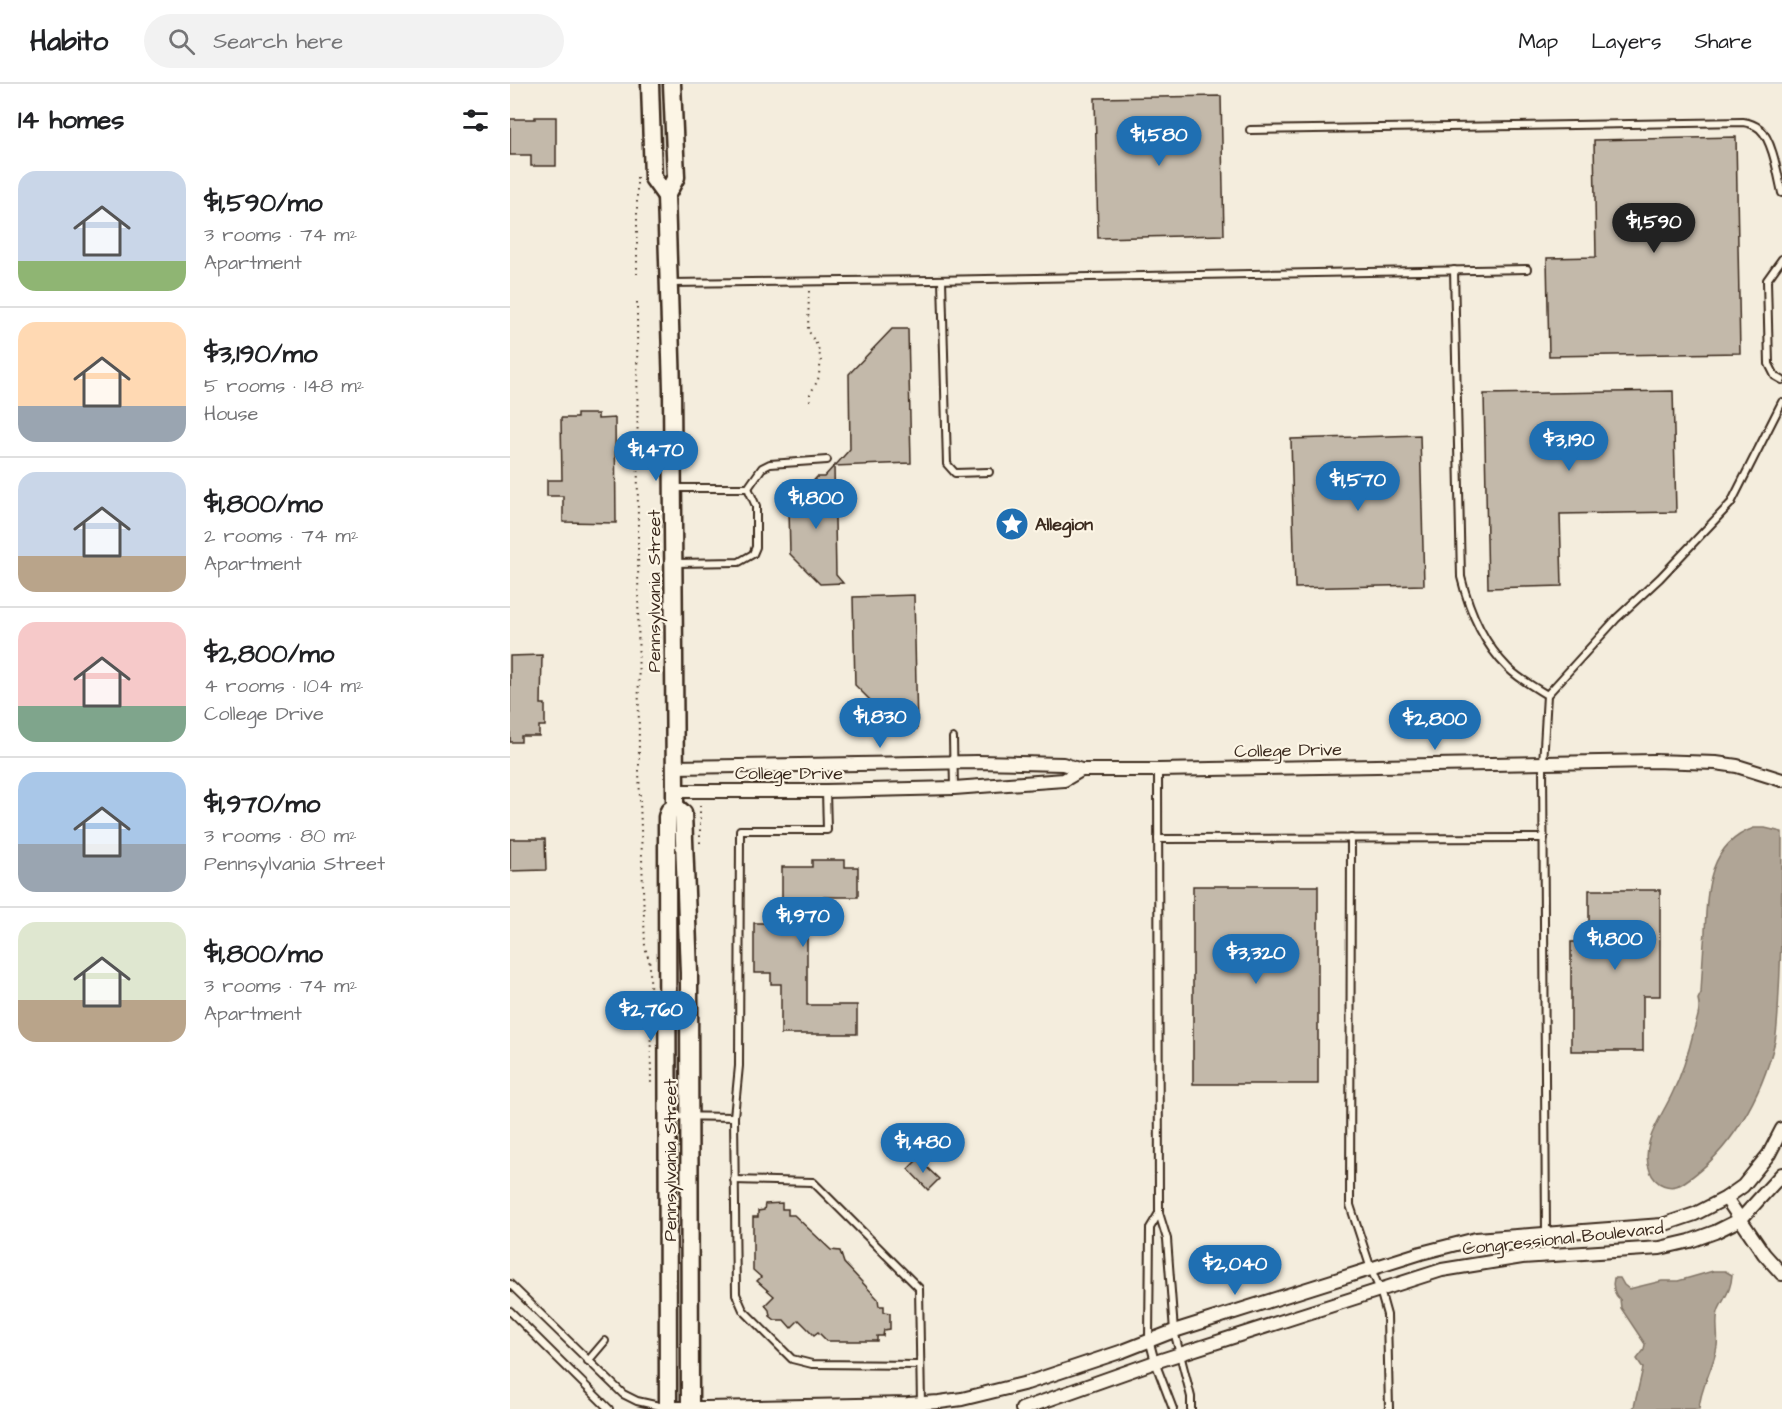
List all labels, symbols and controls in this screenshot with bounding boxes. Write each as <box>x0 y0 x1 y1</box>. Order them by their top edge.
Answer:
search box <box>144 14 564 68</box>
text: Habito <box>30 22 108 61</box>
icon: search <box>165 25 198 58</box>
text: Search here <box>213 26 343 57</box>
text: Map <box>1518 27 1558 56</box>
text: Layers <box>1591 27 1661 56</box>
text: Share <box>1694 27 1752 56</box>
text: 14 homes <box>18 102 124 138</box>
icon: filters <box>459 104 492 137</box>
pin: $1,580 <box>1110 116 1208 167</box>
text: $1,580 <box>1131 121 1188 149</box>
text: $1,590/mo <box>204 185 323 221</box>
icon: home <box>66 195 138 267</box>
pin: $1,590 <box>1605 203 1703 254</box>
text: $1,590 <box>1626 208 1682 236</box>
text: 3 rooms · 74 m² <box>204 221 357 249</box>
text: Apartment <box>204 249 302 277</box>
text: $3,190/mo <box>204 336 318 372</box>
icon: home <box>66 346 138 418</box>
text: 5 rooms · 148 m² <box>204 372 364 400</box>
text: House <box>204 400 258 428</box>
pin: $3,190 <box>1520 421 1618 472</box>
text: $3,190 <box>1543 426 1595 454</box>
pin: $1,470 <box>607 431 705 482</box>
text: $1,470 <box>628 436 684 464</box>
pin: $1,570 <box>1309 461 1407 512</box>
text: $1,570 <box>1330 466 1386 494</box>
pin: $1,800 <box>767 479 865 530</box>
text: $1,800 <box>788 484 844 512</box>
text: $1,800/mo <box>204 486 323 522</box>
icon: home <box>66 496 138 568</box>
place icon: Allegion <box>994 506 1030 542</box>
street label: Pennsylvania Street <box>642 509 668 673</box>
place label: Allegion <box>1035 512 1093 538</box>
text: 2 rooms · 74 m² <box>204 522 358 550</box>
text: Apartment <box>204 550 302 578</box>
text: $2,800/mo <box>204 636 334 672</box>
icon: home <box>66 646 138 718</box>
text: 4 rooms · 104 m² <box>204 672 363 700</box>
pin: $1,830 <box>831 698 929 749</box>
text: College Drive <box>204 700 324 728</box>
pin: $2,800 <box>1386 700 1484 751</box>
text: $1,830 <box>853 703 907 731</box>
text: $2,800 <box>1403 705 1467 733</box>
street label: College Drive <box>1234 737 1342 765</box>
street label: College Drive <box>735 761 843 787</box>
text: $1,970/mo <box>204 786 320 822</box>
icon: home <box>66 796 138 868</box>
text: 3 rooms · 80 m² <box>204 822 357 850</box>
text: Pennsylvania Street <box>204 850 385 878</box>
pin: $1,970 <box>754 897 852 948</box>
text: $1,970 <box>776 902 830 930</box>
pin: $1,800 <box>1566 920 1664 971</box>
text: $1,800 <box>1587 925 1643 953</box>
pin: $3,320 <box>1207 934 1305 985</box>
text: $1,800/mo <box>204 936 323 972</box>
text: $3,320 <box>1226 939 1286 967</box>
icon: home <box>66 946 138 1018</box>
text: 3 rooms · 74 m² <box>204 972 357 1000</box>
pin: $2,760 <box>602 991 700 1042</box>
text: $2,760 <box>619 996 683 1024</box>
text: Apartment <box>204 1000 302 1028</box>
street label: Pennsylvania Street <box>658 1078 684 1242</box>
pin: $1,480 <box>874 1123 972 1174</box>
text: $1,480 <box>895 1128 951 1156</box>
street label: Congressional Boulevard <box>1461 1215 1665 1262</box>
pin: $2,040 <box>1186 1245 1284 1296</box>
text: $2,040 <box>1203 1250 1267 1278</box>

